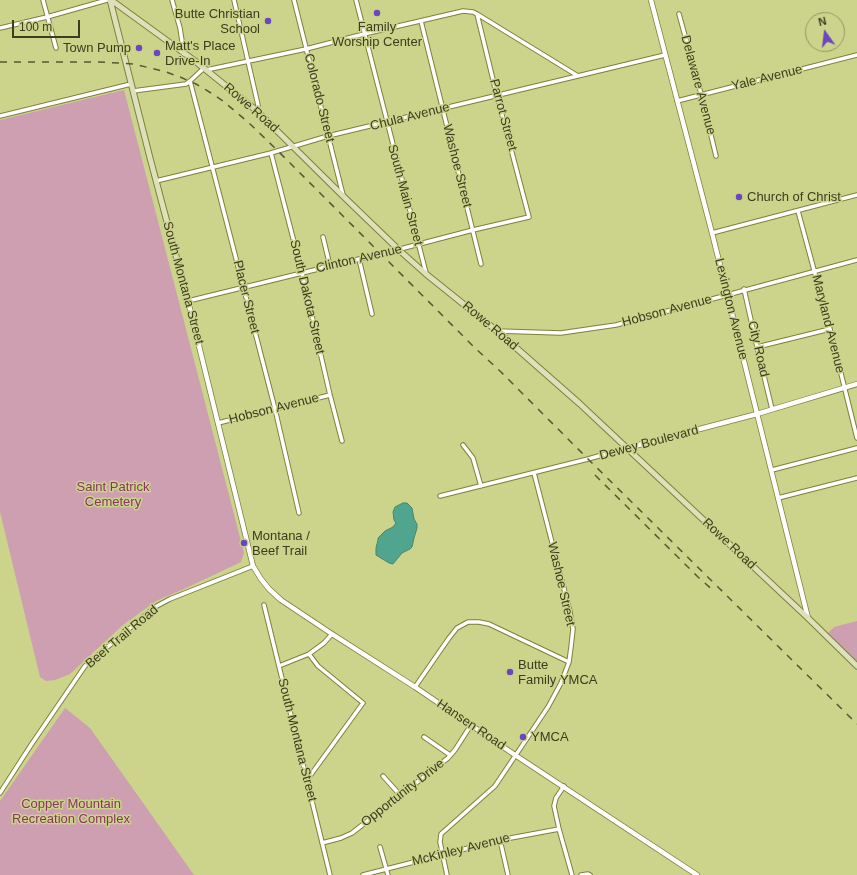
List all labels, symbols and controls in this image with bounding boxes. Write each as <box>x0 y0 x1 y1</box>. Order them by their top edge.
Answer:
place label: Butte Christian School <box>175 6 260 37</box>
marker: Family Worship Center <box>372 8 382 18</box>
scale bar <box>14 12 82 38</box>
north arrow <box>805 12 845 52</box>
text: N <box>817 15 828 28</box>
marker: Butte Christian School <box>263 16 273 26</box>
place label: Family Worship Center <box>332 19 422 50</box>
text: 100 m <box>19 20 52 34</box>
street label: Delaware Avenue <box>677 34 719 136</box>
place label: Matt's Place Drive-In <box>165 38 235 69</box>
place label: Town Pump <box>63 40 131 56</box>
marker: Town Pump <box>134 43 144 53</box>
marker: Matt's Place Drive-In <box>152 48 162 58</box>
street label: Colorado Street <box>300 52 338 144</box>
street label: Yale Avenue <box>730 62 804 94</box>
street label: Parrot Street <box>486 77 520 153</box>
street label: Rowe Road <box>220 80 282 136</box>
street label: Chula Avenue <box>369 100 451 134</box>
street label: Washoe Street <box>439 123 475 209</box>
street label: South Main Street <box>384 143 426 247</box>
place label: Church of Christ <box>747 189 841 205</box>
marker: Church of Christ <box>734 192 744 202</box>
street label: South Montana Street <box>159 220 207 346</box>
street label: South Dakota Street <box>286 238 328 356</box>
street label: Clinton Avenue <box>314 242 404 276</box>
street label: Lexington Avenue <box>711 257 751 361</box>
street label: Placer Street <box>229 259 263 335</box>
street label: Maryland Avenue <box>808 273 848 375</box>
street label: Hobson Avenue <box>620 292 714 330</box>
street label: Rowe Road <box>459 298 521 354</box>
street label: City Road <box>744 319 772 379</box>
street label: Hobson Avenue <box>227 390 321 428</box>
street label: Dewey Boulevard <box>598 422 700 464</box>
park label: Saint Patrick Cemetery <box>77 479 149 510</box>
street label: Rowe Road <box>699 515 759 573</box>
place label: Montana / Beef Trail <box>252 528 310 559</box>
marker: Montana / Beef Trail <box>239 538 249 548</box>
street label: Washoe Street <box>544 541 578 627</box>
street label: Beef Trail Road <box>83 602 161 672</box>
place label: Butte Family YMCA <box>518 657 597 688</box>
marker: Butte Family YMCA <box>505 667 515 677</box>
street label: South Montana Street <box>274 677 320 803</box>
street label: Hansen Road <box>434 696 508 754</box>
place label: YMCA <box>531 729 569 745</box>
marker: YMCA <box>518 732 528 742</box>
street label: Opportunity Drive <box>358 756 448 830</box>
park label: Copper Mountain Recreation Complex <box>12 796 130 827</box>
street label: McKinley Avenue <box>410 830 512 870</box>

